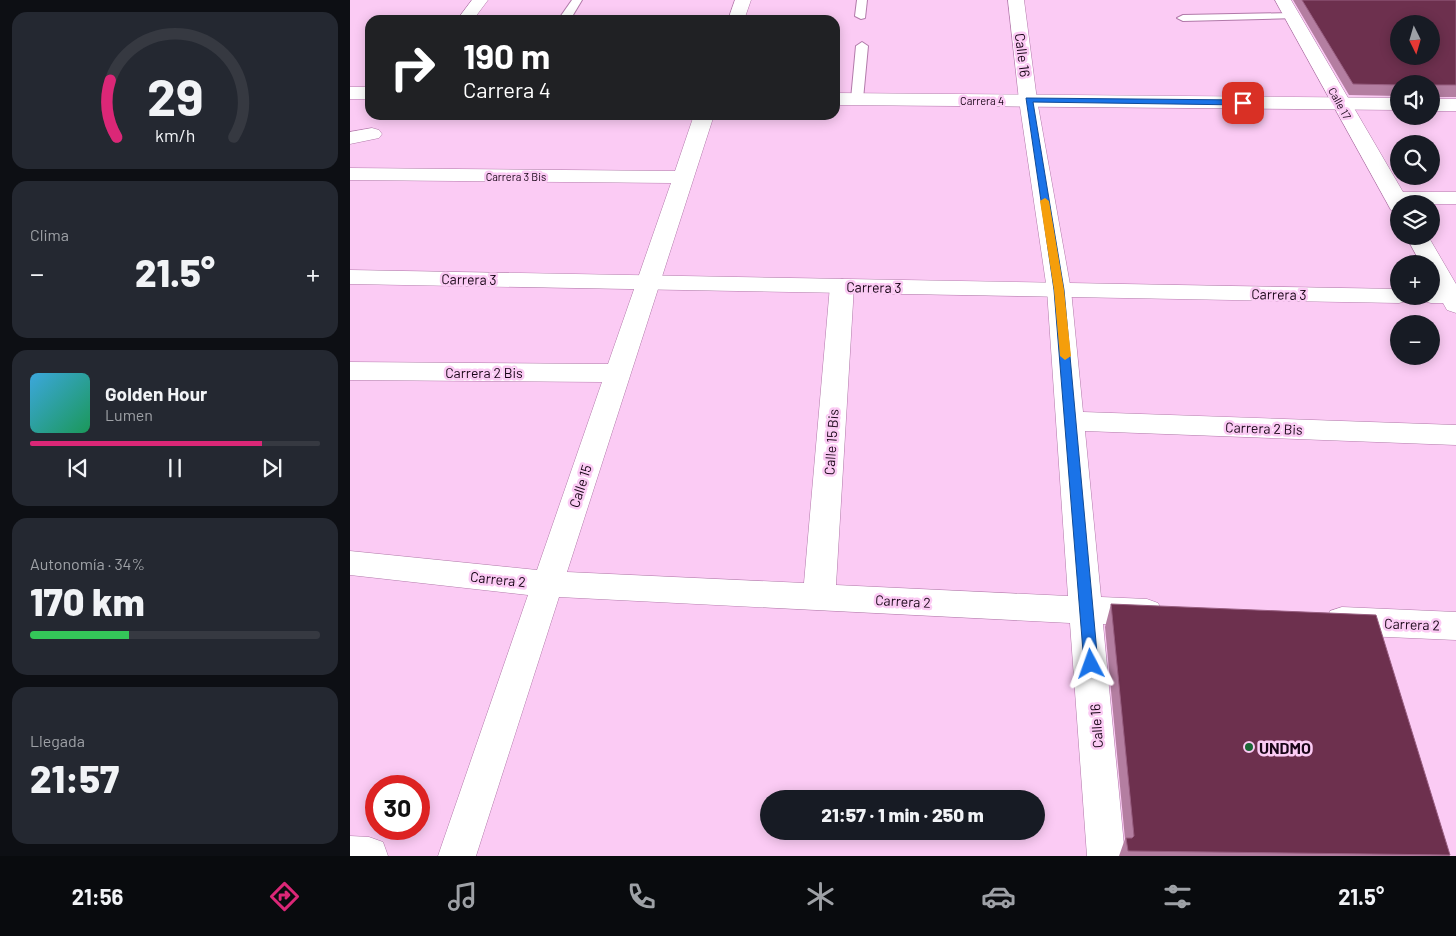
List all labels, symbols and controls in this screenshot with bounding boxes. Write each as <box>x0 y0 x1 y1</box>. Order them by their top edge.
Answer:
north arrow <box>1390 15 1440 65</box>
map controls <box>1390 15 1440 365</box>
street label: Calle 16 <box>1012 32 1034 78</box>
text: 190 m <box>463 34 550 76</box>
icon: right <box>380 35 445 100</box>
text: 29 <box>147 64 203 126</box>
button: sound <box>1390 75 1440 125</box>
text: Carrera 4 <box>463 76 551 102</box>
pin <box>1222 82 1264 124</box>
street label: Calle 17 <box>1326 85 1354 121</box>
icon: arrive <box>1229 89 1257 117</box>
street label: Carrera 4 <box>960 94 1004 107</box>
text: km/h <box>155 124 195 146</box>
button: search <box>1390 135 1440 185</box>
street label: Carrera 3 Bis <box>486 170 546 183</box>
button: layers <box>1390 195 1440 245</box>
text: Clima <box>30 225 69 244</box>
text: 21.5° <box>135 249 215 295</box>
button: + <box>1390 255 1440 305</box>
text: − <box>30 256 44 290</box>
text: + <box>306 256 320 290</box>
street label: Carrera 3 <box>441 270 497 288</box>
street label: Carrera 3 <box>846 278 902 296</box>
street label: Carrera 3 <box>1251 285 1307 303</box>
button: − <box>1390 315 1440 365</box>
street label: Carrera 2 Bis <box>445 364 523 381</box>
text: Golden Hour <box>105 382 207 405</box>
text: Lumen <box>105 405 153 424</box>
street label: Calle 15 Bis <box>820 408 842 476</box>
street label: Carrera 2 Bis <box>1225 418 1303 438</box>
icon: previous <box>64 454 92 482</box>
icon: pause <box>161 454 189 482</box>
icon: next <box>258 454 286 482</box>
street label: Calle 15 <box>565 462 595 510</box>
text: Autonomía · 34% <box>30 554 145 573</box>
street label: Carrera 2 <box>469 568 527 590</box>
text: 170 km <box>30 578 145 624</box>
street label: Carrera 2 <box>875 591 931 611</box>
street label: Carrera 2 <box>1384 615 1440 633</box>
position arrow <box>1064 637 1116 689</box>
street label: Calle 16 <box>1086 703 1106 749</box>
text: Llegada <box>30 731 85 750</box>
place label: UNDMO <box>1259 738 1311 757</box>
marker: UNDMO <box>1243 741 1255 753</box>
text: 21:57 <box>30 755 119 801</box>
speed limit sign: 30 <box>365 775 430 840</box>
text: 21:57 · 1 min · 250 m <box>821 803 984 826</box>
icon: directions <box>267 879 302 914</box>
icon: music <box>445 879 480 914</box>
icon: phone <box>624 879 659 914</box>
icon: climate <box>803 879 838 914</box>
icon: car <box>981 879 1016 914</box>
icon: filters <box>1160 879 1195 914</box>
text: 21:56 <box>72 883 123 909</box>
text: 21.5° <box>1338 883 1384 909</box>

